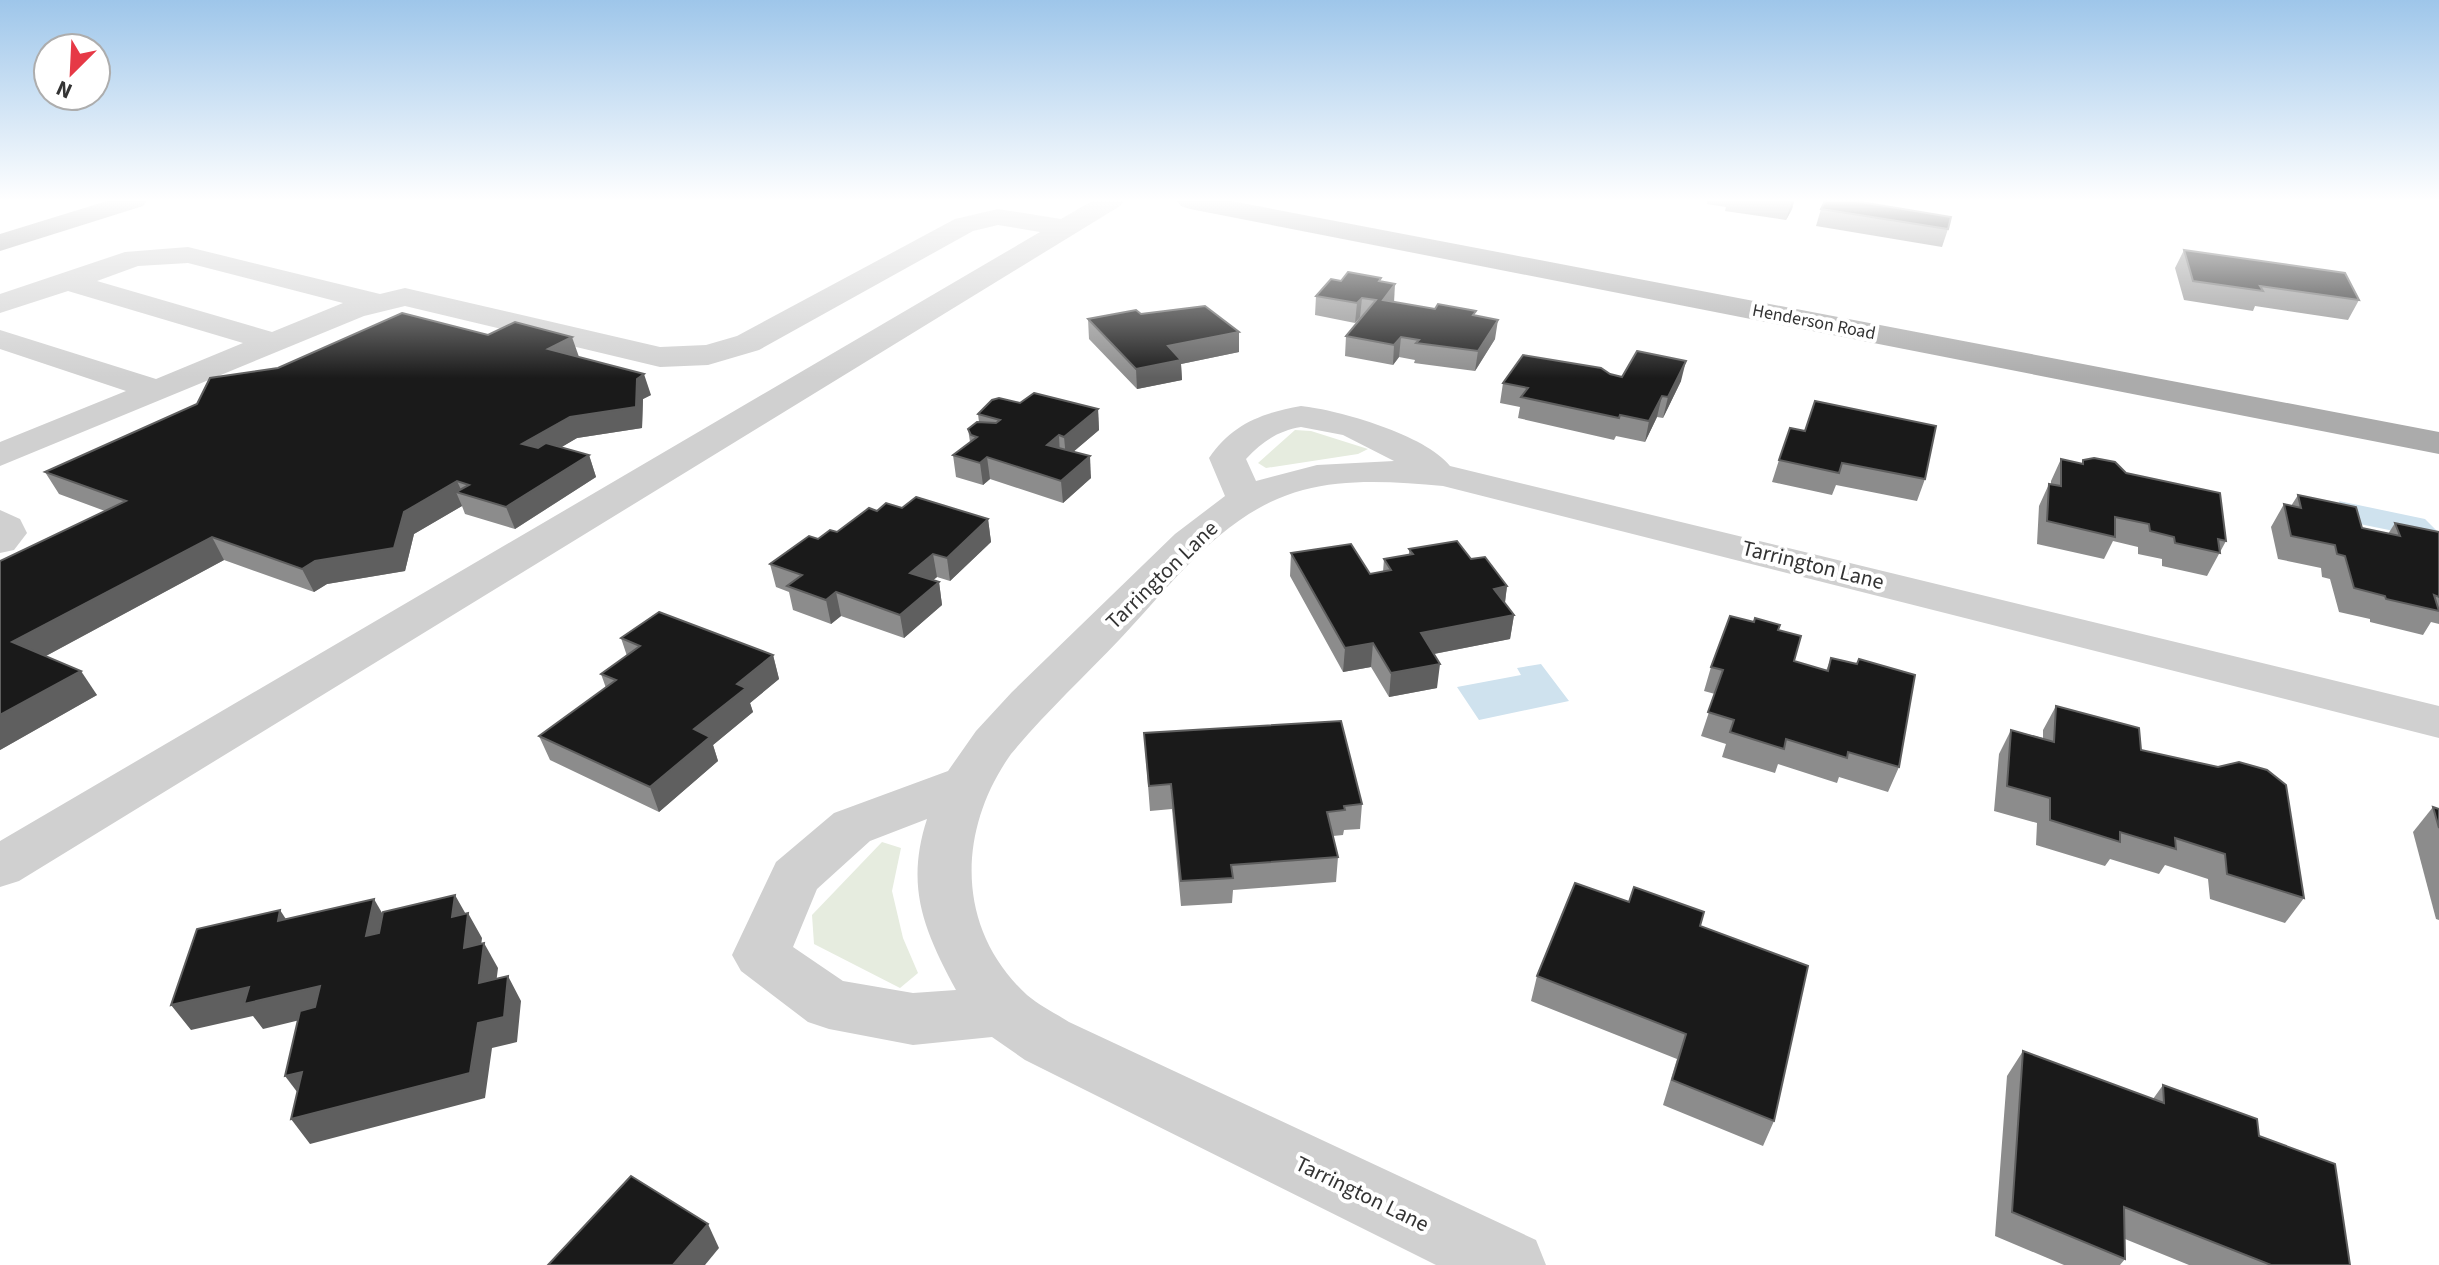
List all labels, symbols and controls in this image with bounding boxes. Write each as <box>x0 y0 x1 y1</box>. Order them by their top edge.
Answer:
north arrow <box>32 32 112 112</box>
text: N <box>51 72 77 107</box>
street label: Henderson Road <box>1750 298 1878 346</box>
street label: Tarrington Lane <box>1099 513 1225 637</box>
street label: Tarrington Lane <box>1739 532 1887 598</box>
street label: Tarrington Lane <box>1290 1148 1434 1240</box>

